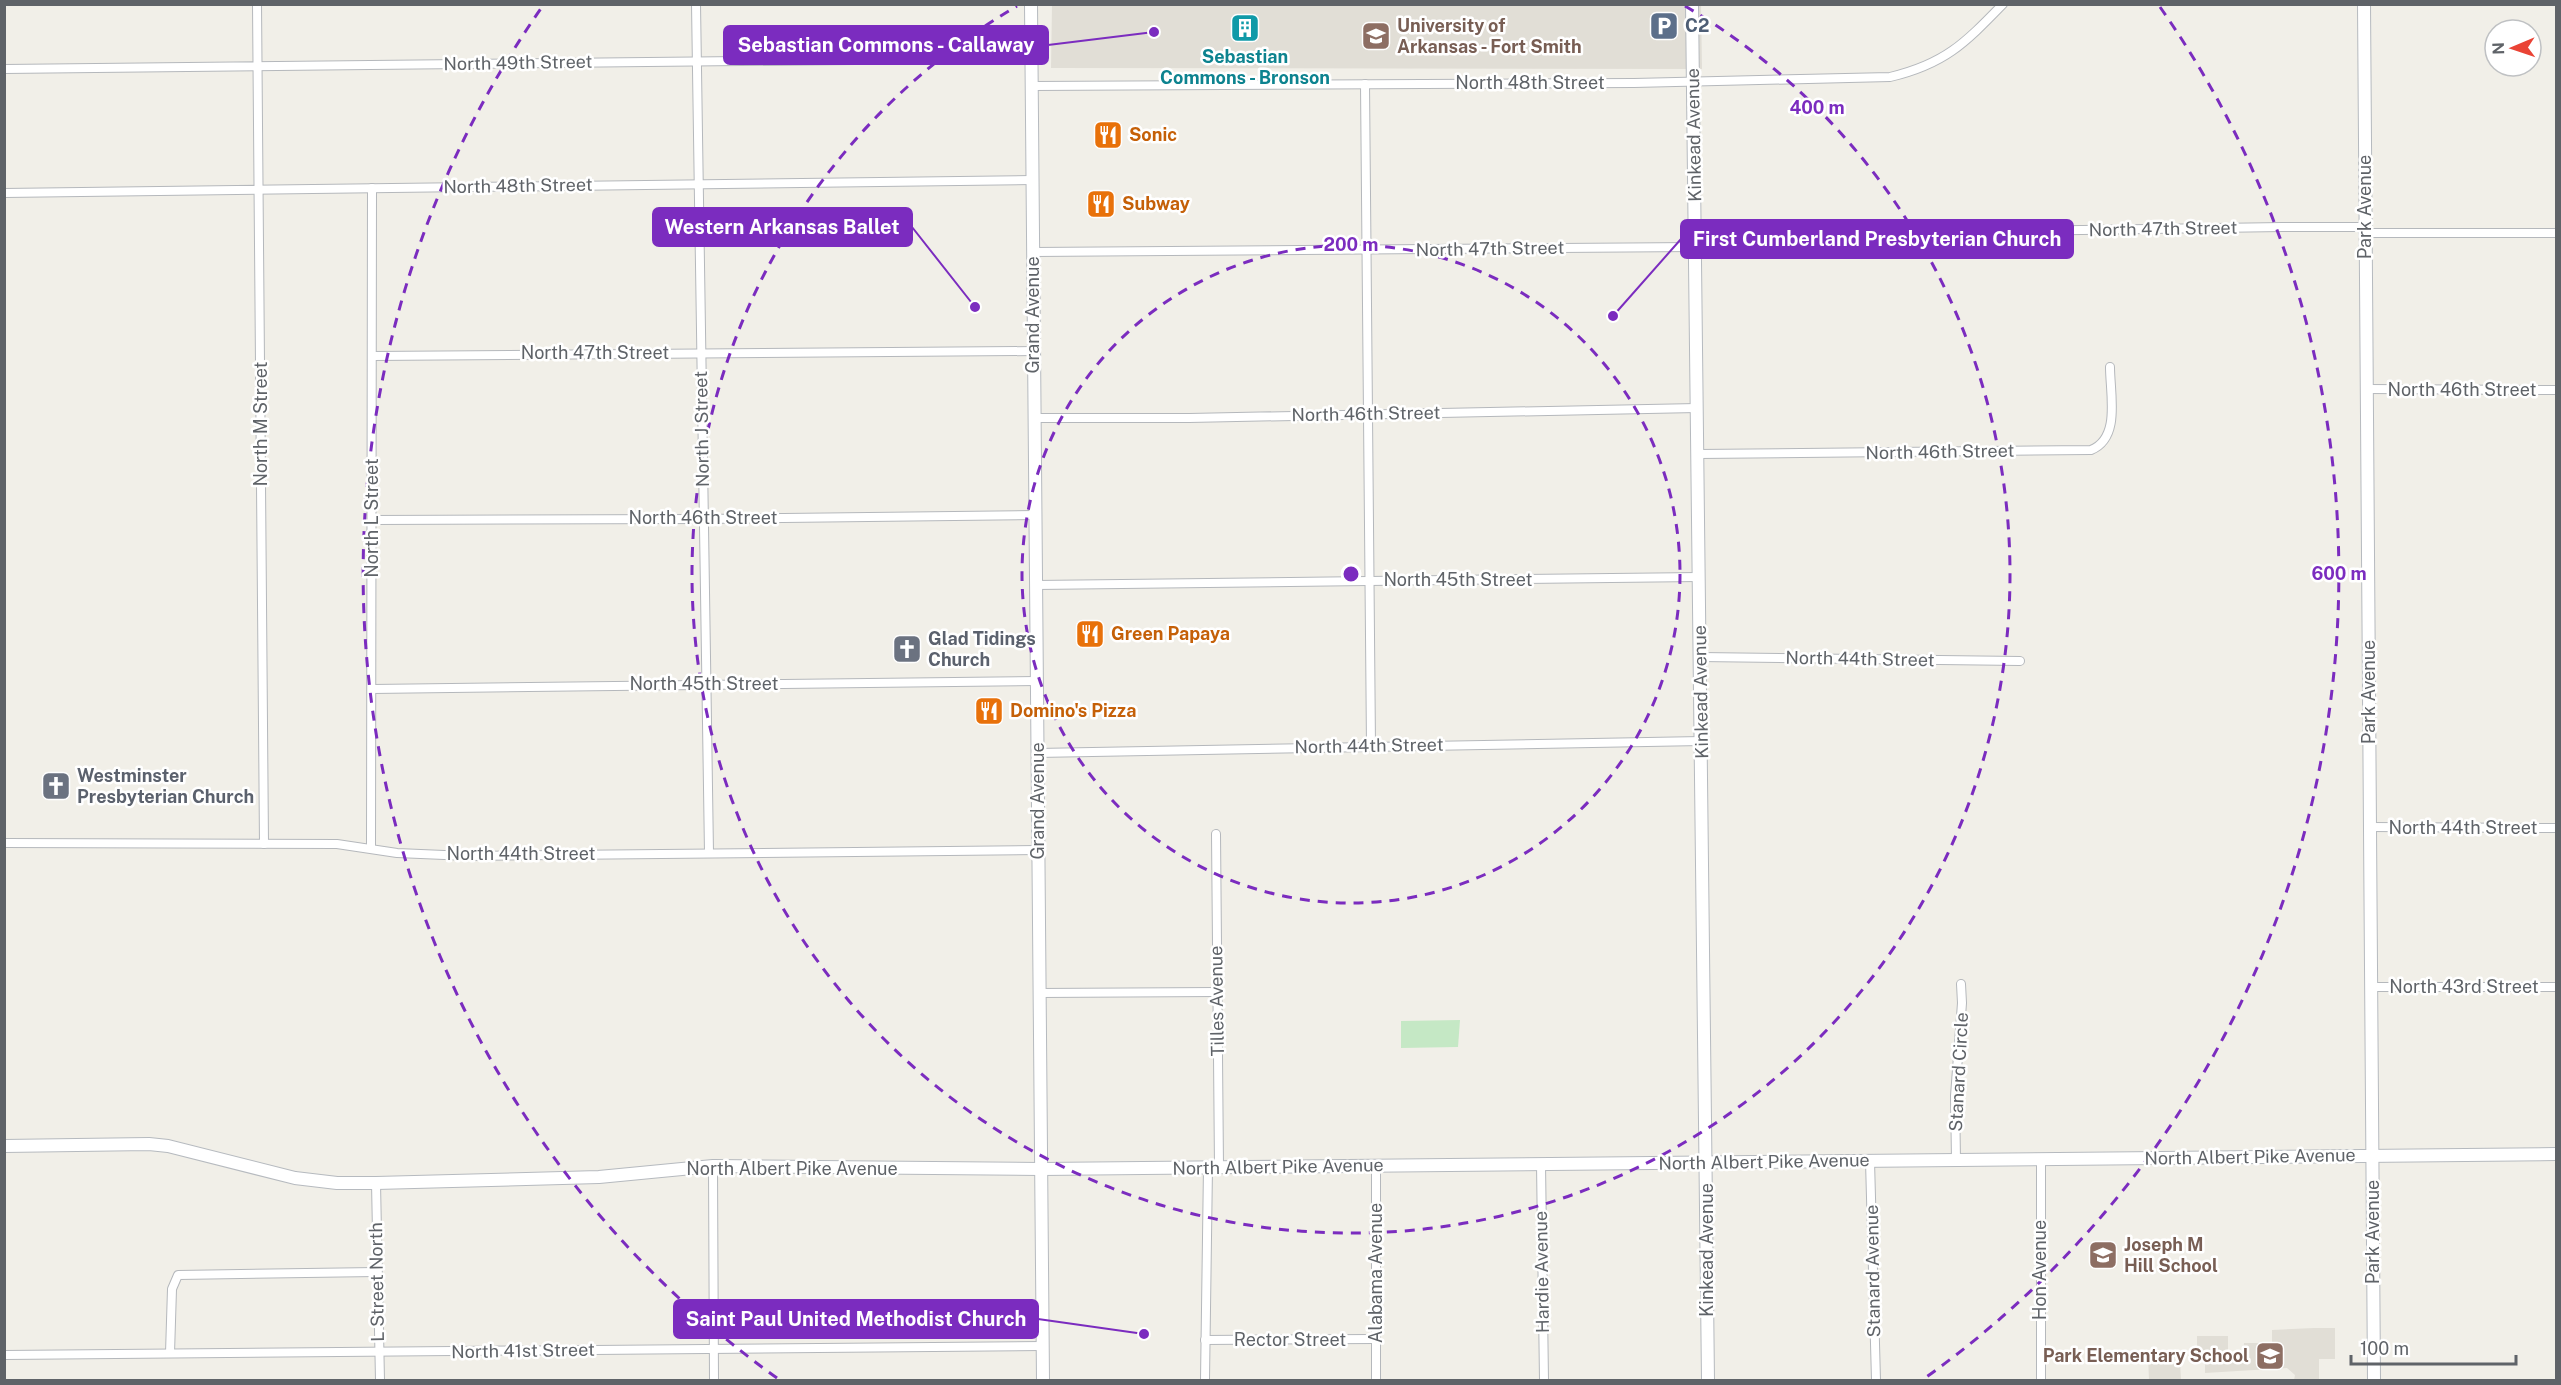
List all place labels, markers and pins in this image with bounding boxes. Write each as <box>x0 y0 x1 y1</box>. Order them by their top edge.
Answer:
parking icon: C2 <box>1648 10 1680 42</box>
building icon: Sebastian Commons - Bronson <box>1229 12 1261 44</box>
place label: University of Arkansas - Fort Smith <box>1397 15 1582 57</box>
place label: C2 <box>1685 15 1709 36</box>
school or university icon: University of Arkansas - Fort Smith <box>1360 20 1392 52</box>
callout: Sebastian Commons - Callaway <box>724 26 1048 64</box>
place label: Sebastian Commons - Bronson <box>1160 46 1330 88</box>
restaurant icon: Sonic <box>1092 119 1124 151</box>
place label: Sonic <box>1129 124 1177 145</box>
restaurant icon: Subway <box>1085 188 1117 220</box>
place label: Subway <box>1122 193 1190 214</box>
callout: Western Arkansas Ballet <box>653 208 912 246</box>
callout: First Cumberland Presbyterian Church <box>1681 220 2073 258</box>
centre of rings <box>1341 564 1361 584</box>
restaurant icon: Green Papaya <box>1074 618 1106 650</box>
place label: Green Papaya <box>1111 623 1230 644</box>
place label: Glad Tidings Church <box>928 628 1036 670</box>
church icon: Glad Tidings Church <box>891 633 923 665</box>
restaurant icon: Domino's Pizza <box>973 695 1005 727</box>
place label: Domino's Pizza <box>1010 700 1136 721</box>
place label: Westminster Presbyterian Church <box>77 765 254 807</box>
church icon: Westminster Presbyterian Church <box>40 770 72 802</box>
place label: Joseph M Hill School <box>2124 1234 2218 1276</box>
school or university icon: Joseph M Hill School <box>2087 1239 2119 1271</box>
callout: Saint Paul United Methodist Church <box>674 1300 1038 1338</box>
school or university icon: Park Elementary School <box>2254 1340 2286 1372</box>
place label: Park Elementary School <box>2043 1345 2249 1366</box>

